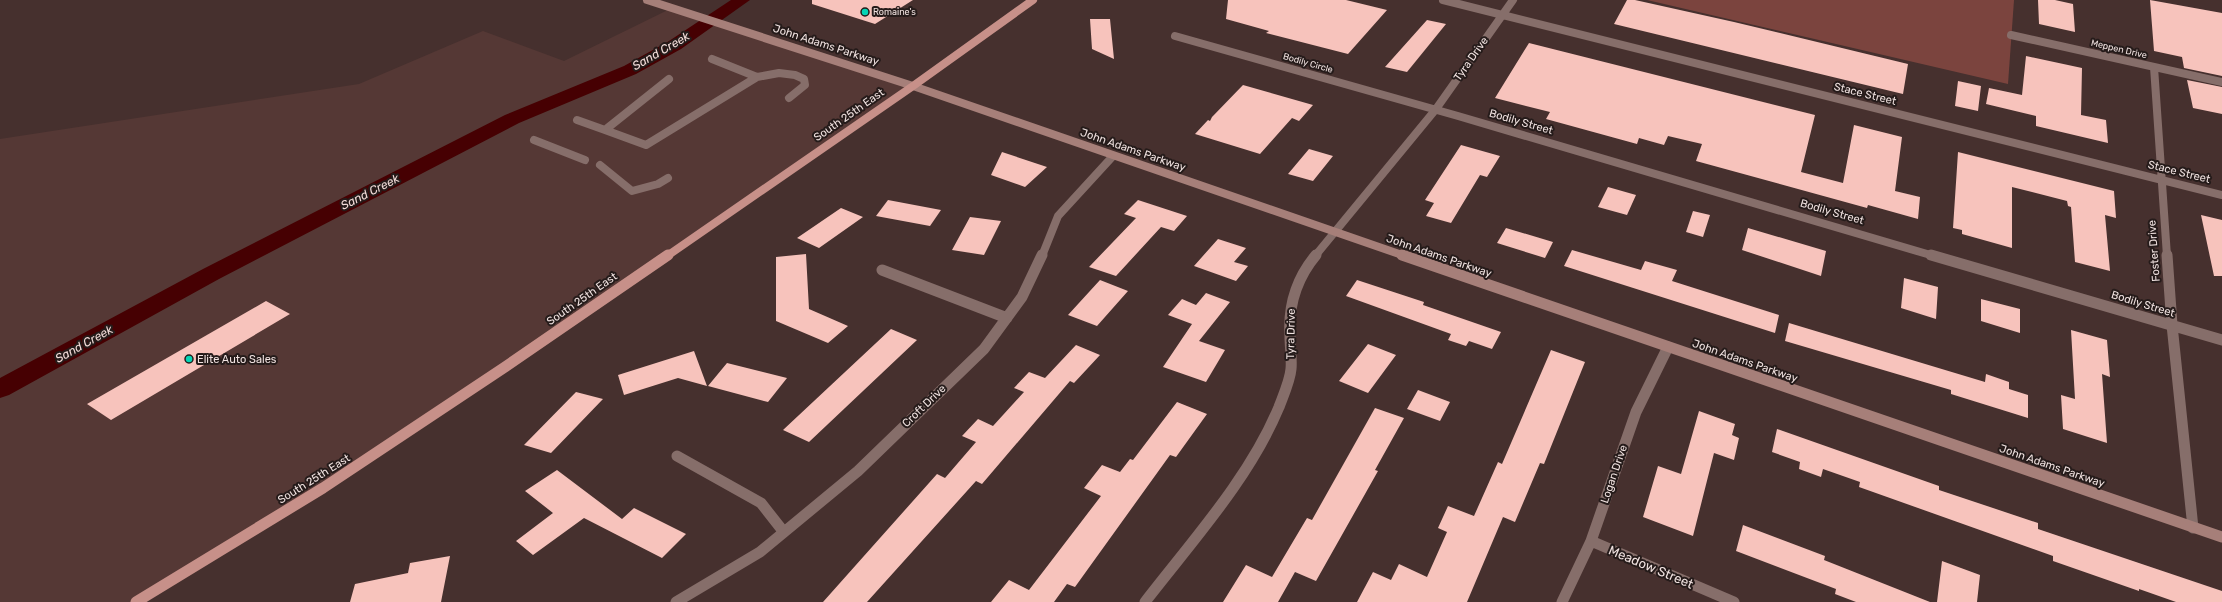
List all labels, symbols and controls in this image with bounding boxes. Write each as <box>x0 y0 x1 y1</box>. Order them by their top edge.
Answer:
marker: Romaine's <box>860 7 870 17</box>
place label: Romaine's <box>873 7 916 17</box>
street label: John Adams Parkway <box>771 22 881 68</box>
water label: Sand Creek <box>630 29 693 73</box>
street label: Tyra Drive <box>1451 34 1491 84</box>
street label: Meppen Drive <box>2090 38 2148 60</box>
street label: Bodily Circle <box>1282 51 1334 75</box>
street label: Stace Street <box>1832 80 1898 108</box>
street label: South 25th East <box>811 86 887 144</box>
street label: Bodily Street <box>1488 107 1555 138</box>
street label: John Adams Parkway <box>1079 126 1187 174</box>
street label: Stace Street <box>2146 158 2212 186</box>
water label: Sand Creek <box>338 171 402 213</box>
street label: Bodily Street <box>1799 197 1866 228</box>
street label: Foster Drive <box>2145 220 2163 282</box>
street label: John Adams Parkway <box>1385 232 1493 280</box>
street label: South 25th East <box>544 270 620 328</box>
street label: Bodily Street <box>2110 288 2177 320</box>
street label: Tyra Drive <box>1284 308 1298 360</box>
water label: Sand Creek <box>53 322 116 366</box>
street label: John Adams Parkway <box>1691 337 1799 385</box>
place label: Elite Auto Sales <box>197 353 277 366</box>
marker: Elite Auto Sales <box>184 354 194 364</box>
street label: Croft Drive <box>900 382 948 430</box>
street label: John Adams Parkway <box>1998 442 2106 490</box>
street label: Logan Drive <box>1598 443 1630 505</box>
street label: South 25th East <box>275 451 353 506</box>
street label: Meadow Street <box>1606 542 1696 592</box>

